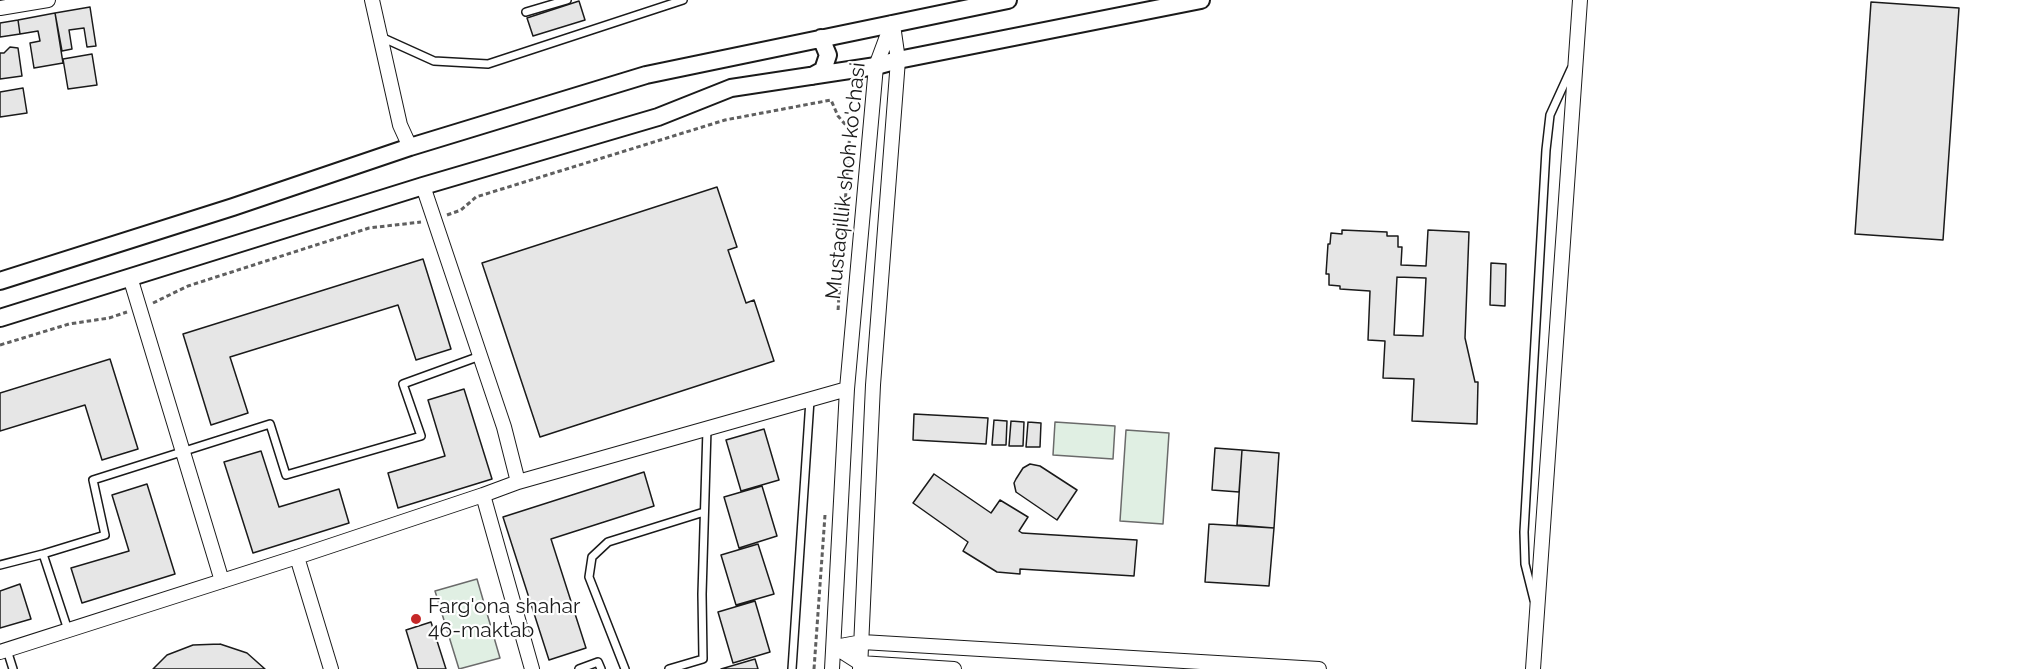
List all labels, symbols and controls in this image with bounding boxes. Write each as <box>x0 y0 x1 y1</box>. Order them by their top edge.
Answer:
street label: Mustaqillik shoh ko'chasi <box>821 61 871 301</box>
place label: Farg'ona shahar 46-maktab <box>428 594 580 644</box>
marker: Farg'ona shahar 46-maktab <box>409 612 423 626</box>

